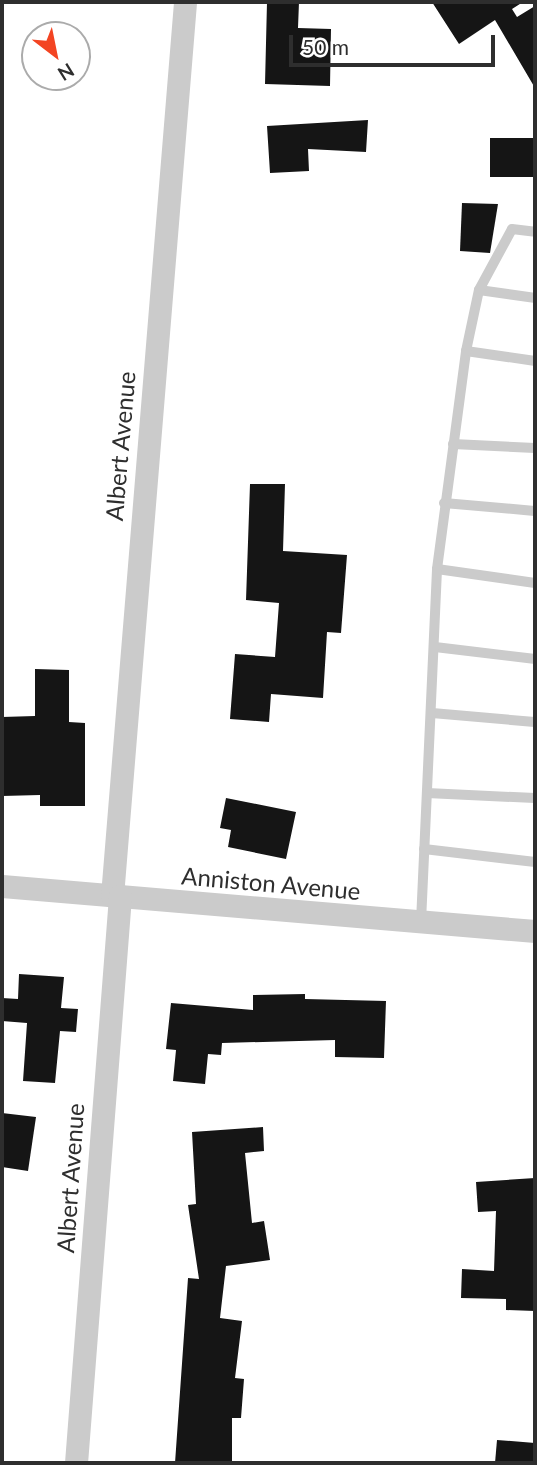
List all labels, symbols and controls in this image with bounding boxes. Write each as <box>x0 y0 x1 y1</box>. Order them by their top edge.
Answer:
north arrow <box>21 21 91 91</box>
scale bar <box>292 21 498 65</box>
text: 50 m <box>302 34 349 59</box>
text: N <box>54 59 79 86</box>
street label: Albert Avenue <box>99 370 141 522</box>
street label: Anniston Avenue <box>180 861 362 905</box>
street label: Albert Avenue <box>50 1102 90 1254</box>

